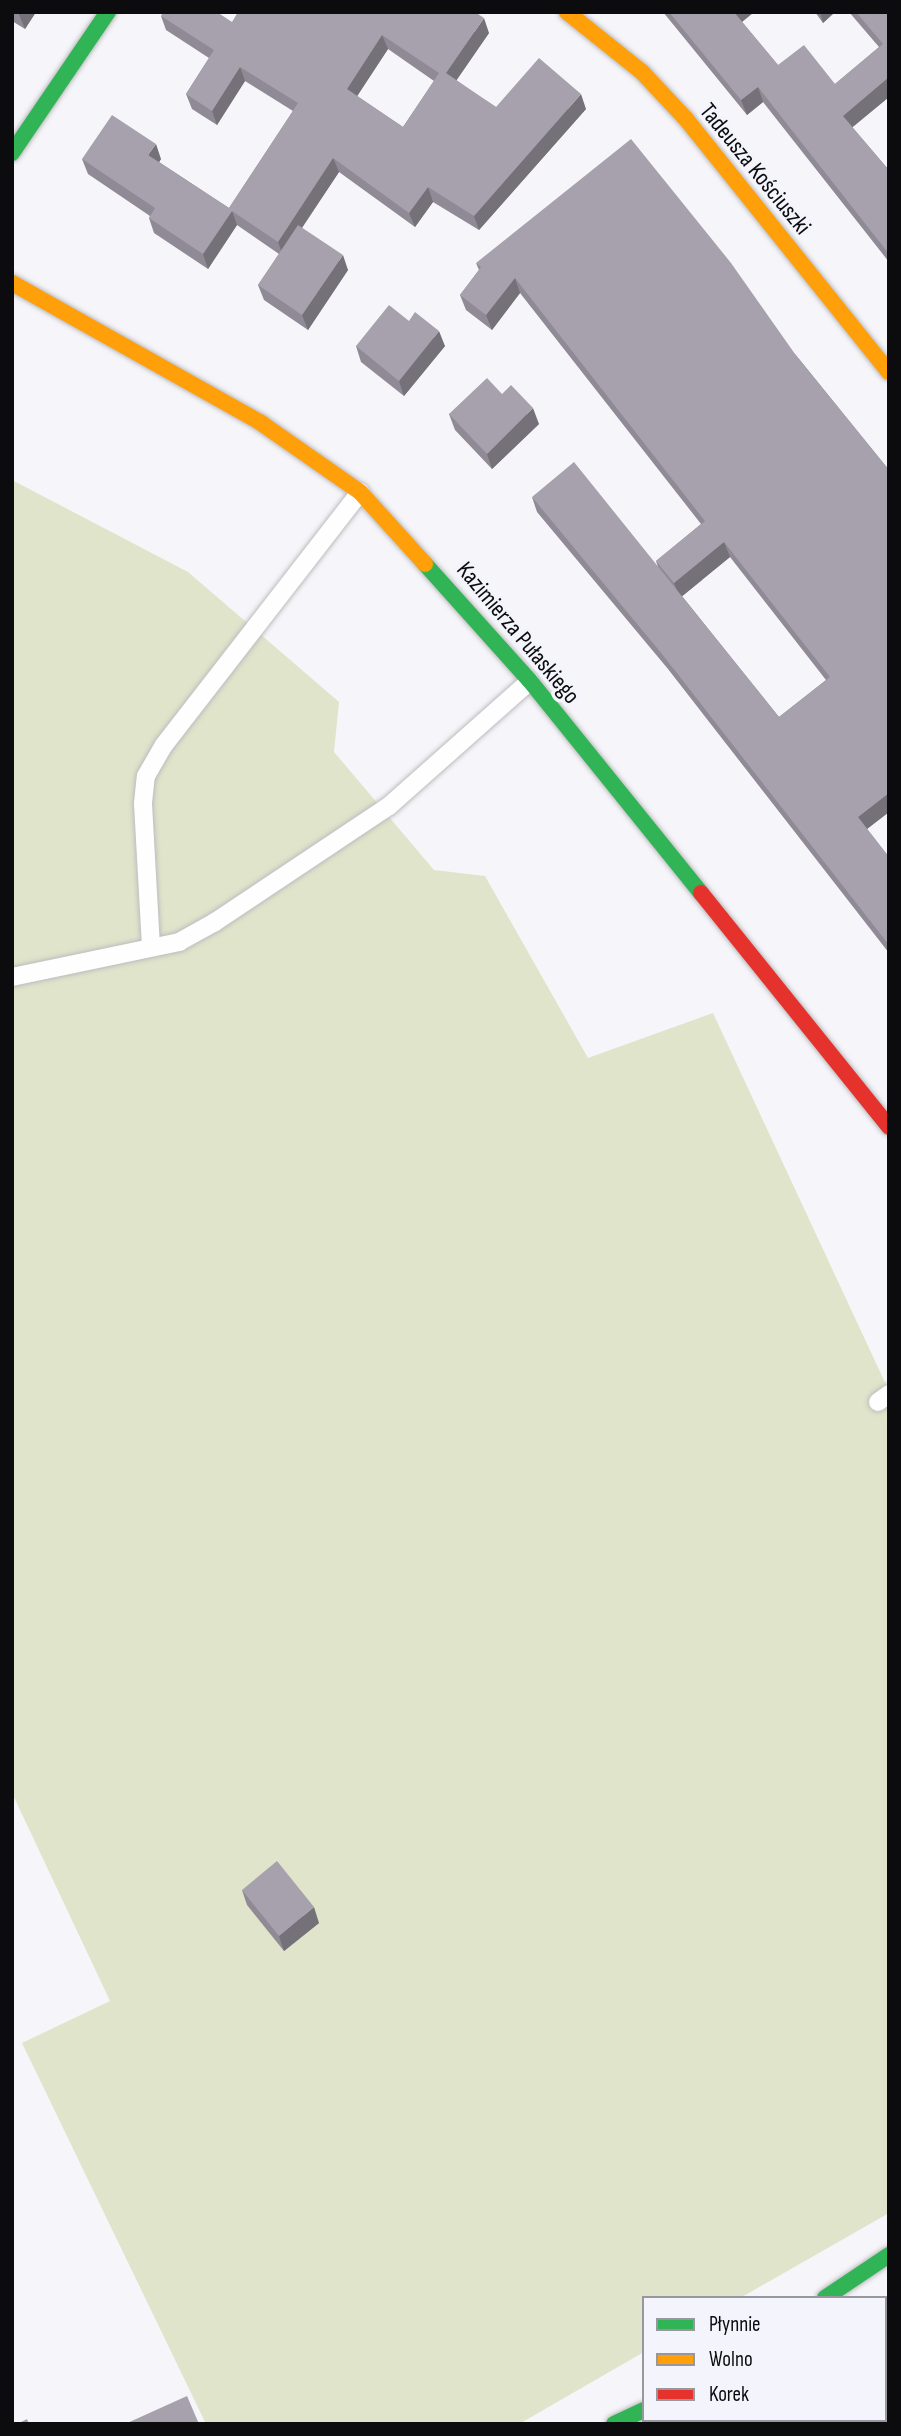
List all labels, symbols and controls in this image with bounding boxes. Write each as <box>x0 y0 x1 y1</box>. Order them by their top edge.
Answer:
street label: Tadeusza Kościuszki <box>693 97 817 241</box>
street label: Kazimierza Pułaskiego <box>450 556 586 710</box>
legend <box>642 2296 887 2422</box>
text: Płynnie <box>709 2312 761 2337</box>
text: Wolno <box>709 2347 753 2372</box>
text: Korek <box>709 2382 749 2407</box>

